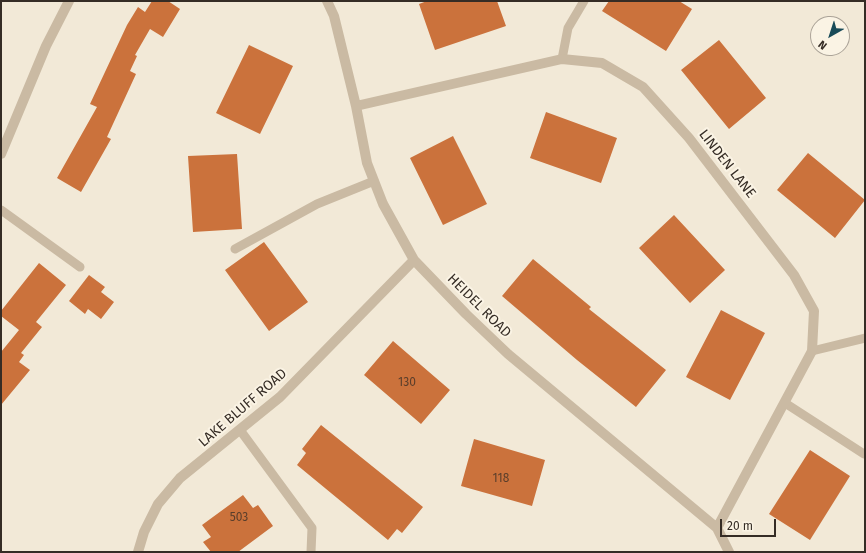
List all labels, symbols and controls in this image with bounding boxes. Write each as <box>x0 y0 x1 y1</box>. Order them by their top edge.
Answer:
north arrow <box>810 16 850 56</box>
text: N <box>816 38 830 52</box>
street label: LINDEN LANE <box>695 126 759 202</box>
street label: HEIDEL ROAD <box>444 271 514 341</box>
street label: LAKE BLUFF ROAD <box>196 365 290 451</box>
house number: 130 <box>398 376 416 390</box>
house number: 118 <box>493 472 509 486</box>
house number: 503 <box>230 511 248 525</box>
scale bar <box>722 511 778 537</box>
text: 20 m <box>727 519 753 533</box>

